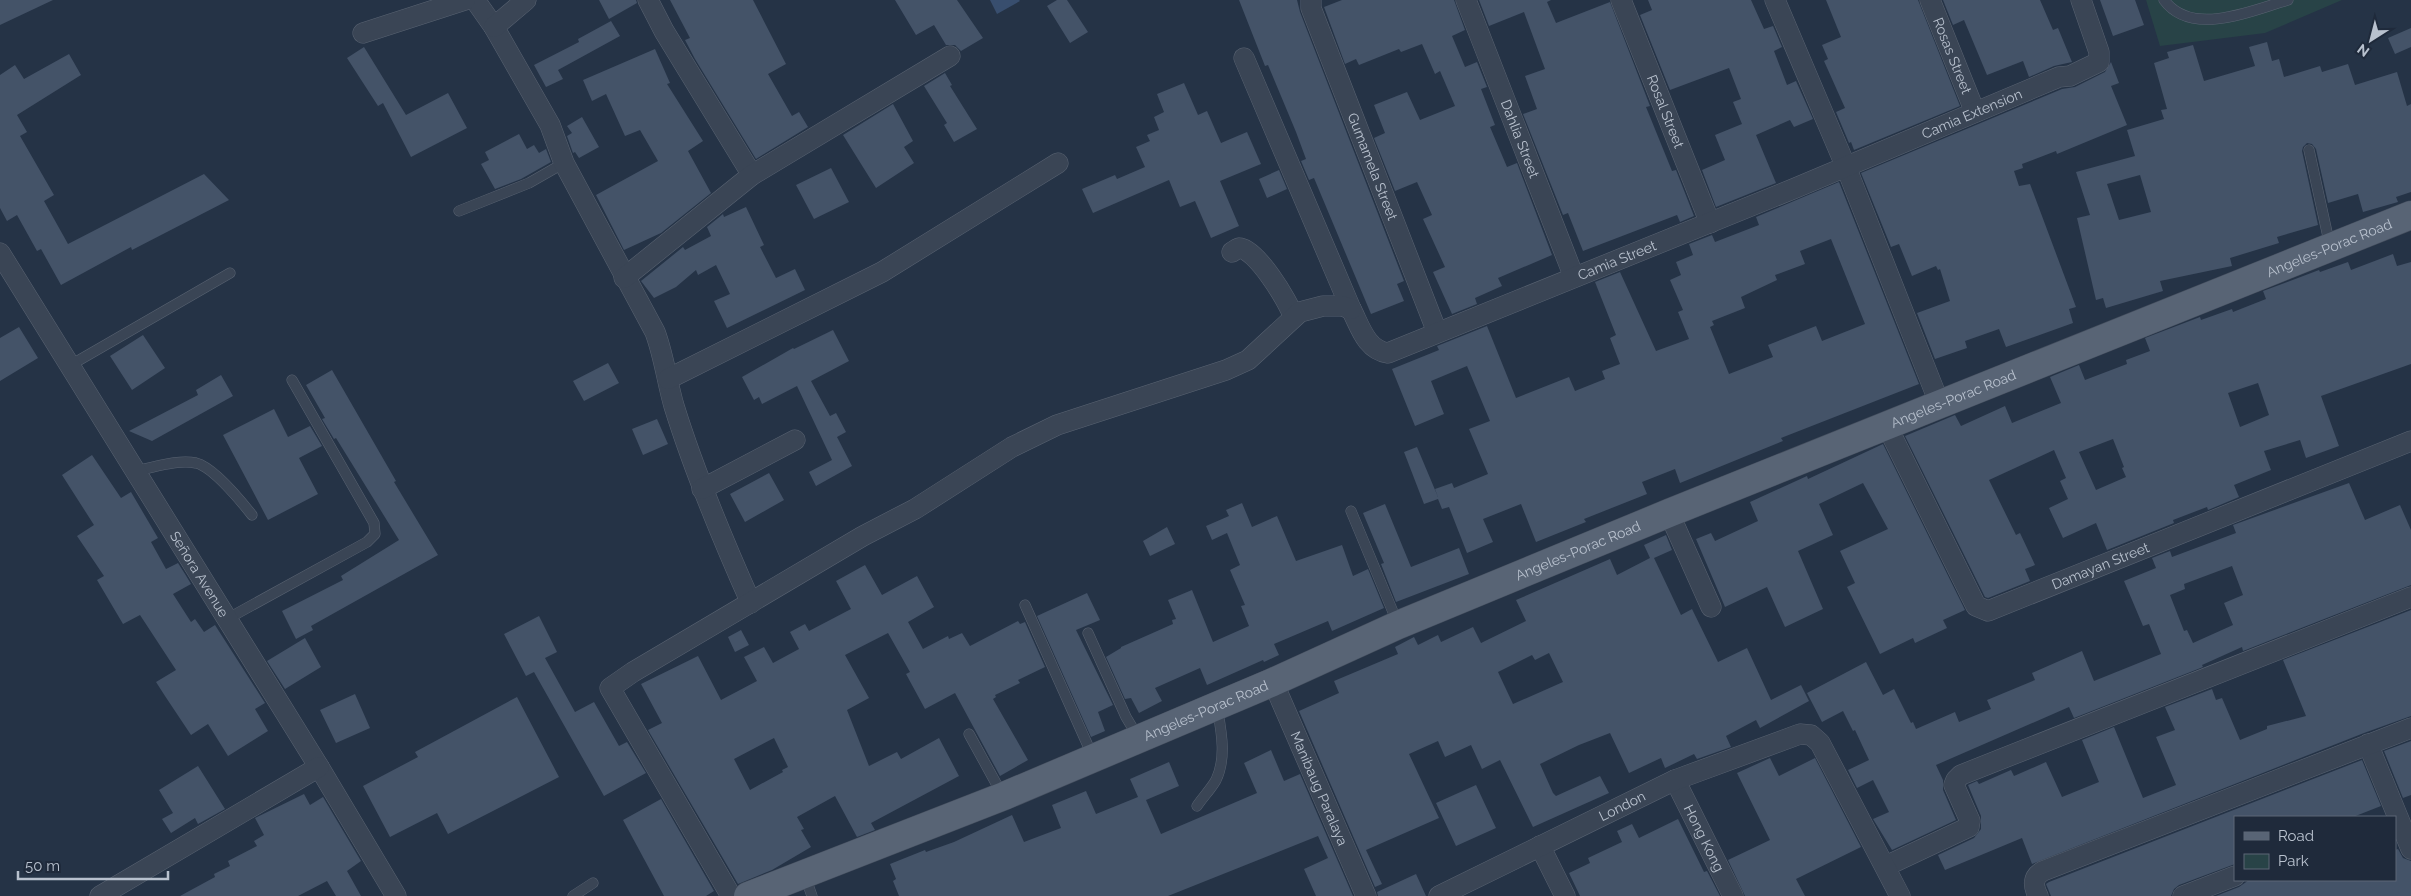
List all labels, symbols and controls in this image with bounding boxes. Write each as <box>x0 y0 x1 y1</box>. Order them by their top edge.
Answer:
street label: Rosas Street <box>1930 15 1975 96</box>
north arrow <box>2346 15 2396 65</box>
text: N <box>2354 41 2372 60</box>
street label: Rosal Street <box>1644 72 1687 151</box>
street label: Camia Extension <box>1919 86 2024 142</box>
street label: Dahlia Street <box>1498 97 1543 181</box>
street label: Gumamela Street <box>1345 110 1401 223</box>
street label: Angeles-Porac Road <box>2264 216 2394 280</box>
street label: Camia Street <box>1575 237 1659 283</box>
street label: Angeles-Porac Road <box>1888 366 2018 431</box>
street label: Angeles-Porac Road <box>1513 518 1643 584</box>
street label: Señora Avenue <box>167 528 232 620</box>
street label: Damayan Street <box>2049 539 2152 593</box>
street label: Angeles-Porac Road <box>1141 677 1270 744</box>
street label: Manibaug Paralaya <box>1287 729 1351 848</box>
street label: London <box>1596 788 1648 824</box>
street label: Hong Kong <box>1681 802 1727 874</box>
legend <box>2234 816 2396 881</box>
text: Road <box>2278 827 2314 845</box>
scale bar <box>18 848 168 880</box>
text: Park <box>2278 852 2309 870</box>
text: 50 m <box>25 857 60 875</box>

